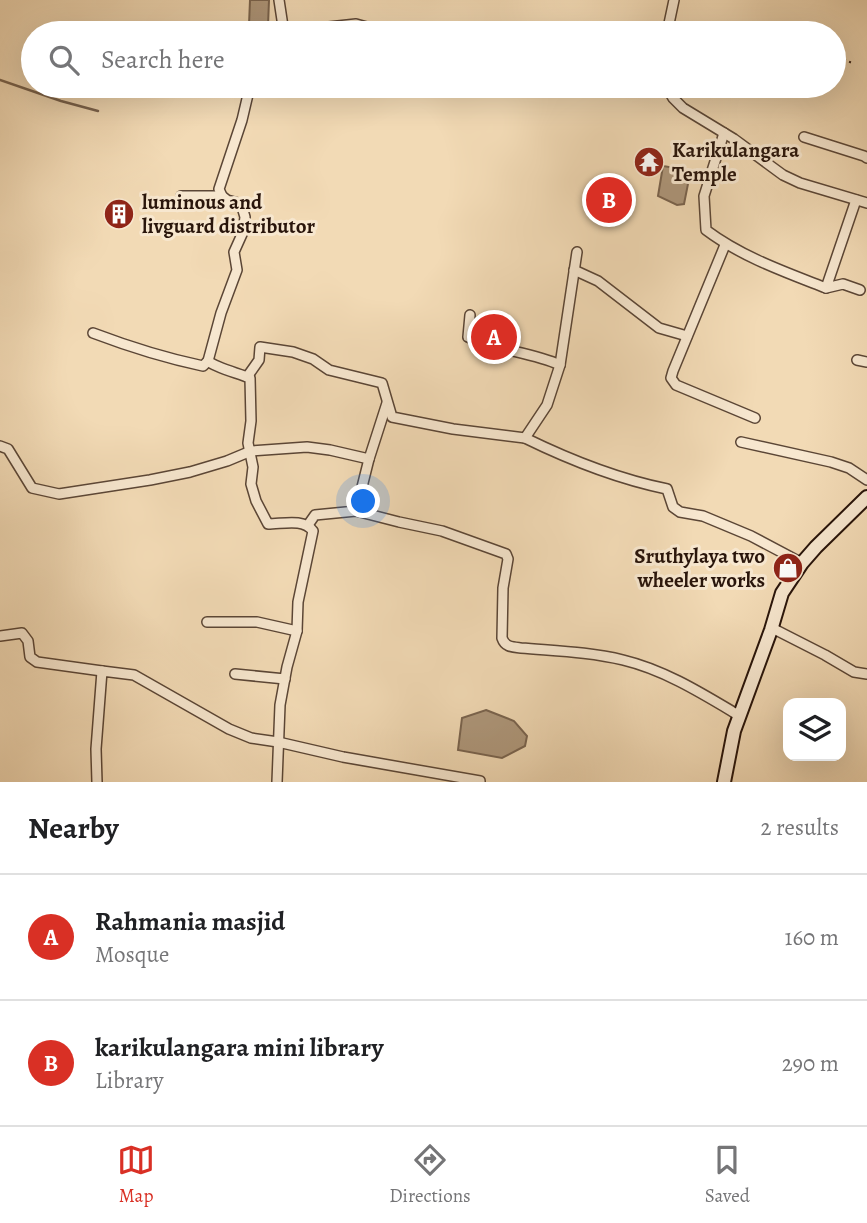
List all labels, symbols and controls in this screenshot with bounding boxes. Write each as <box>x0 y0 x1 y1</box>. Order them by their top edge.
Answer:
search box <box>21 21 846 98</box>
icon: search <box>45 41 83 79</box>
text: Search here <box>101 42 225 77</box>
place label: Karikulangara Temple <box>672 136 800 188</box>
temple icon: Karikulangara Temple <box>632 145 666 179</box>
pin: B <box>586 174 632 226</box>
place label: luminous and livguard distributor <box>142 188 316 240</box>
building icon: luminous and livguard distributor <box>102 197 136 231</box>
pin: A <box>471 311 517 363</box>
your location <box>346 484 380 518</box>
place label: Sruthylaya two wheeler works <box>634 542 765 594</box>
shop icon: Sruthylaya two wheeler works <box>771 551 805 585</box>
map controls <box>783 698 846 761</box>
button: layers <box>783 698 846 761</box>
text: Nearby <box>28 808 119 848</box>
text: 2 results <box>761 812 839 843</box>
text: Rahmania masjid <box>95 904 285 939</box>
text: A <box>44 922 58 953</box>
text: 160 m <box>785 922 839 953</box>
text: Mosque <box>95 939 169 970</box>
text: karikulangara mini library <box>95 1030 384 1065</box>
text: B <box>44 1048 58 1079</box>
text: 290 m <box>782 1048 839 1079</box>
text: Library <box>95 1065 164 1096</box>
tab: Map <box>117 1141 155 1209</box>
tab: Directions <box>389 1141 471 1209</box>
tab: Saved <box>705 1141 750 1209</box>

